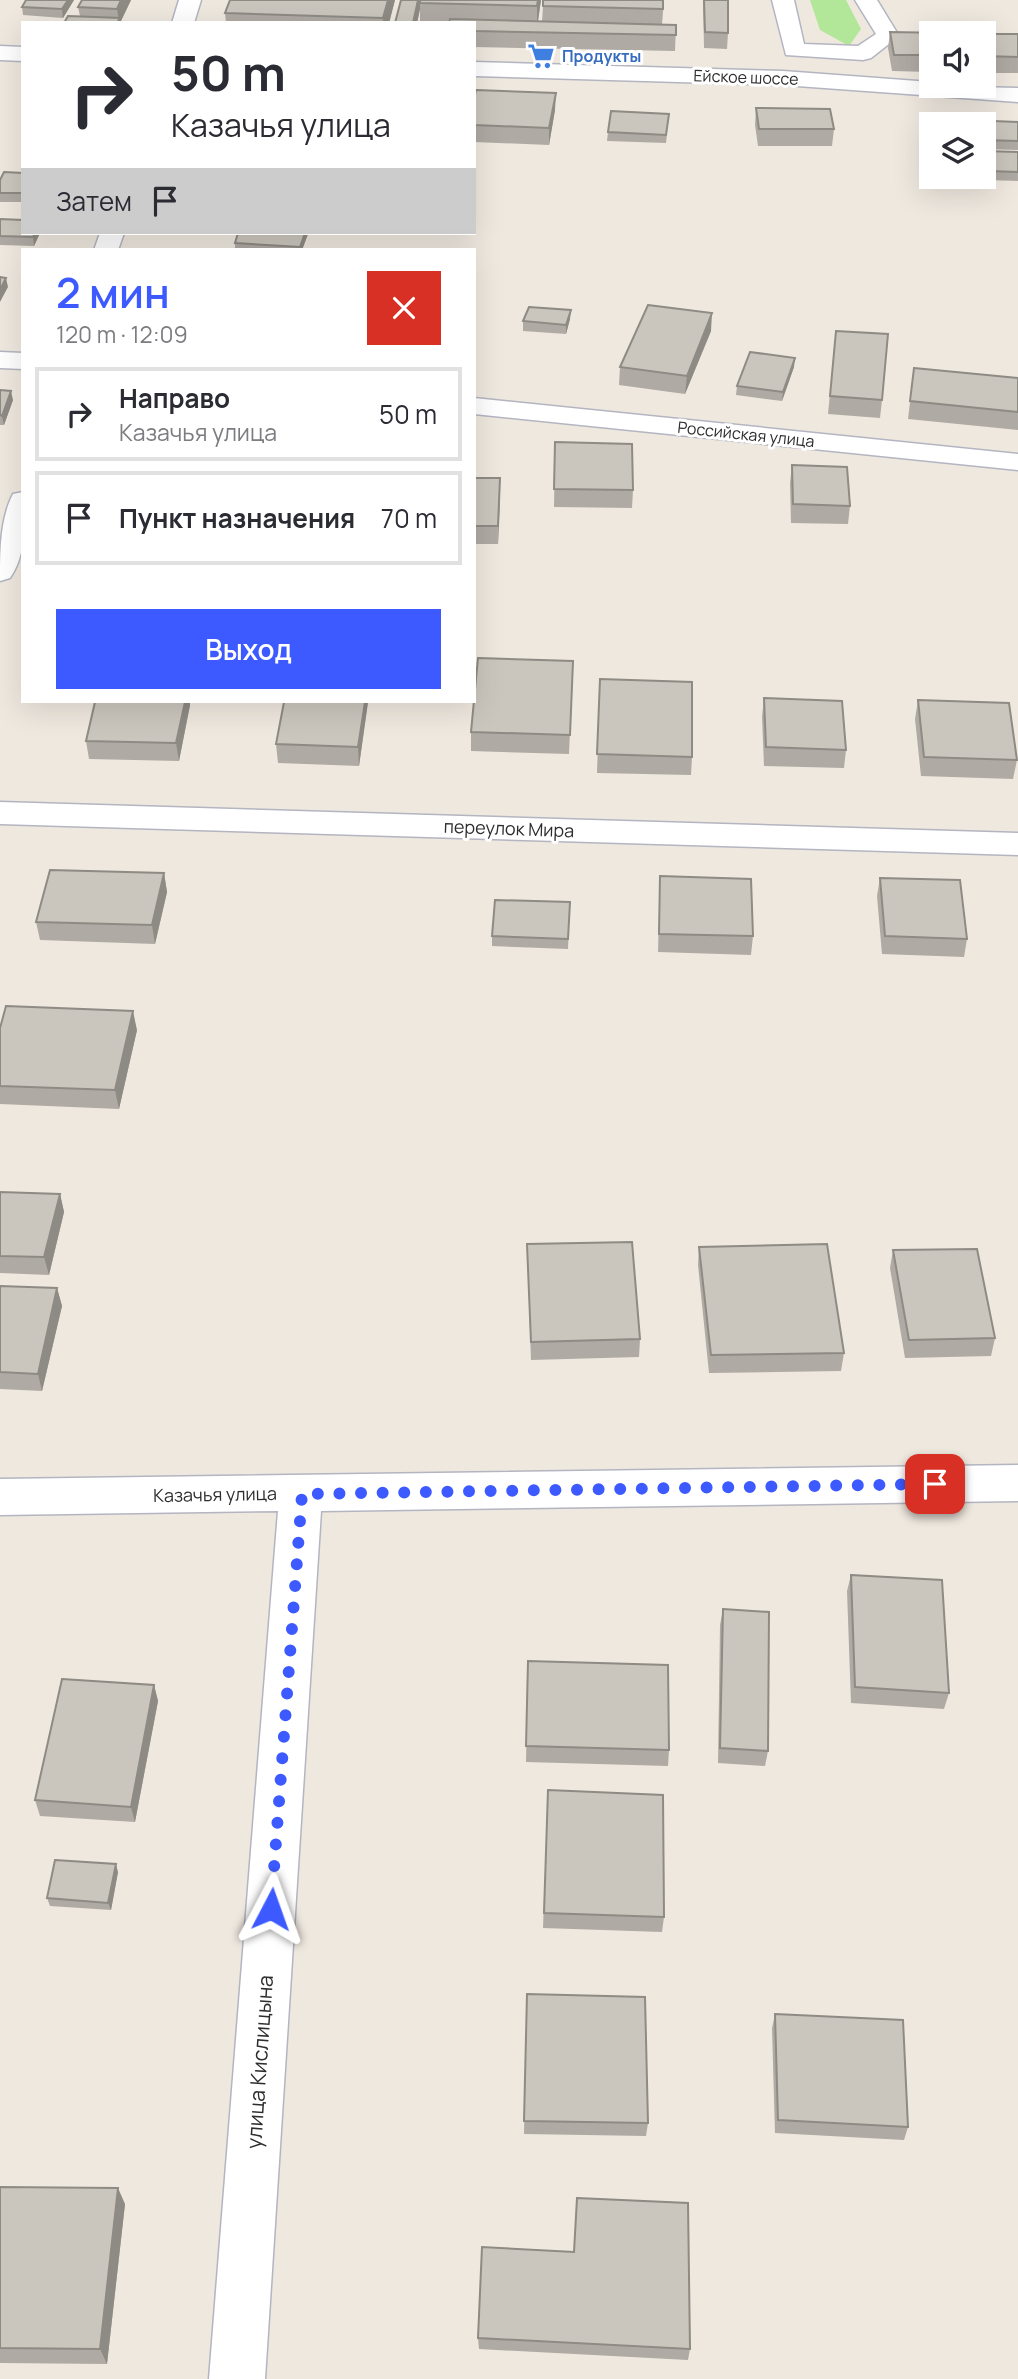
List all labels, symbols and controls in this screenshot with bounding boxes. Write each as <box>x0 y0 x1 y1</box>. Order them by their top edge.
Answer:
map controls <box>919 21 996 189</box>
button: sound <box>919 21 996 98</box>
text: 50 m <box>171 39 286 106</box>
supermarket icon: Продукты <box>526 41 556 71</box>
place label: Продукты <box>562 45 641 67</box>
icon: right <box>56 49 147 140</box>
street label: Ейское шоссе <box>693 64 799 90</box>
text: Казачья улица <box>171 103 391 147</box>
button: layers <box>919 112 996 189</box>
icon: arrive <box>146 182 184 220</box>
text: Затем <box>56 183 132 219</box>
text: 2 мин <box>56 263 170 321</box>
button: close <box>367 271 441 345</box>
text: 120 m · 12:09 <box>56 318 188 350</box>
text: Направо <box>119 380 230 416</box>
icon: right <box>60 395 98 433</box>
text: 50 m <box>379 396 437 432</box>
text: Казачья улица <box>119 416 277 448</box>
street label: Российская улица <box>676 416 816 452</box>
icon: arrive <box>60 499 98 537</box>
text: Пункт назначения <box>119 500 355 536</box>
text: 70 m <box>381 500 437 536</box>
button: Выход <box>56 609 441 689</box>
street label: переулок Мира <box>443 814 575 842</box>
pin <box>905 1454 965 1514</box>
icon: arrive <box>916 1465 954 1503</box>
street label: Казачья улица <box>153 1481 277 1507</box>
position arrow <box>234 1872 308 1946</box>
street label: улица Кислицына <box>239 1974 279 2150</box>

